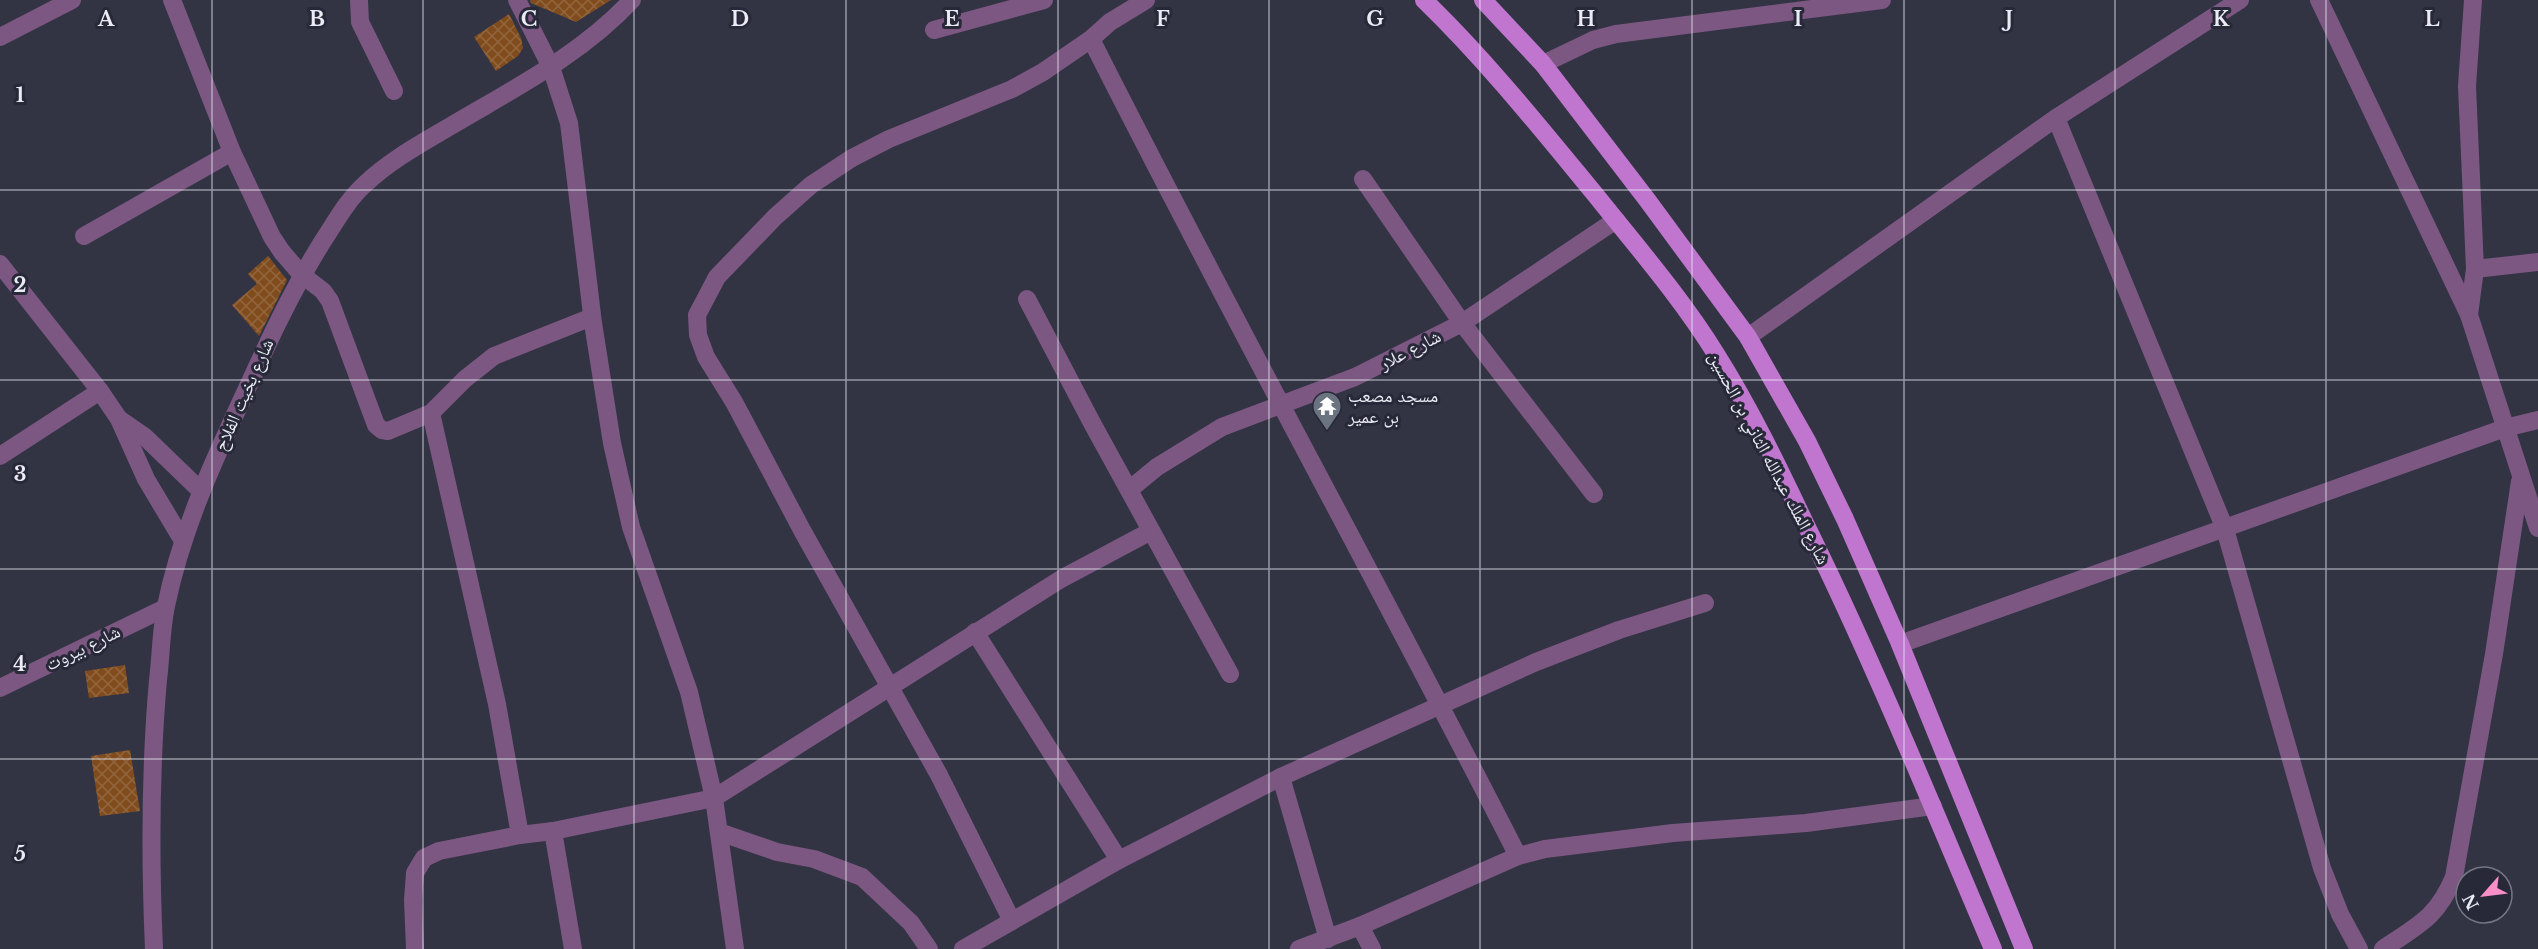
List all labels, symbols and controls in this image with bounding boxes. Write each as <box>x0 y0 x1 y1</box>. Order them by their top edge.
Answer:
text: A <box>97 7 115 31</box>
text: B <box>309 7 325 31</box>
text: C <box>521 7 537 31</box>
text: D <box>731 7 749 31</box>
text: E <box>944 7 960 31</box>
text: F <box>1156 7 1170 31</box>
text: G <box>1366 7 1384 31</box>
text: H <box>1577 7 1596 31</box>
text: I <box>1794 7 1802 31</box>
text: J <box>2001 7 2013 31</box>
text: K <box>2213 7 2230 31</box>
text: L <box>2424 7 2440 31</box>
text: 1 <box>16 83 25 107</box>
text: 2 <box>13 273 27 297</box>
street label: شارع علار <box>1375 325 1445 375</box>
street label: شارع بخيت الفلاح <box>210 336 279 455</box>
street label: شارع الملك عبدالله الثاني بن الحسين <box>1700 348 1835 570</box>
place label: مسجد مصعب بن عمير <box>1347 385 1438 428</box>
temple icon: مسجد مصعب بن عمير <box>1311 390 1343 432</box>
text: 3 <box>14 462 26 486</box>
street label: شارع بيروت <box>42 620 124 676</box>
text: 4 <box>13 652 27 676</box>
text: 5 <box>14 842 26 866</box>
north arrow <box>2454 865 2514 925</box>
text: N <box>2458 891 2483 913</box>

